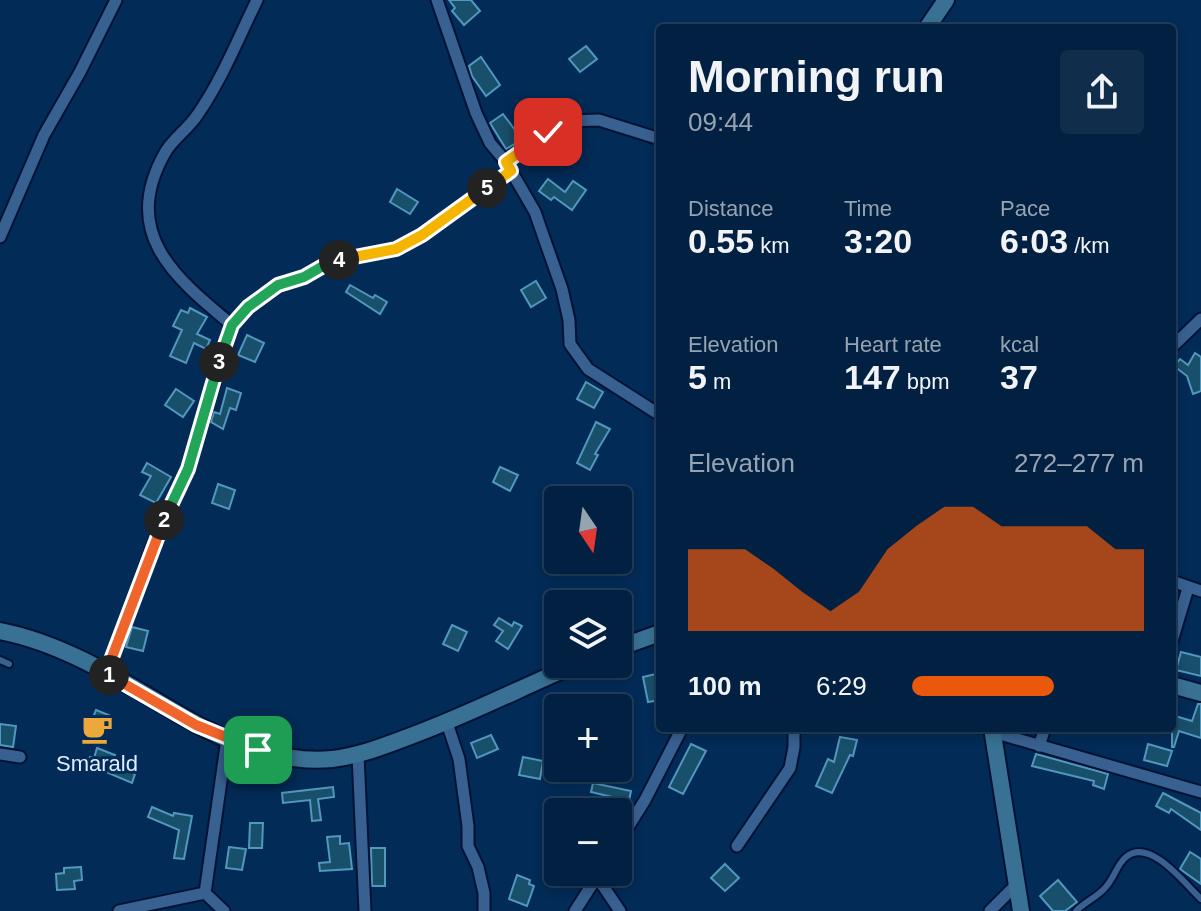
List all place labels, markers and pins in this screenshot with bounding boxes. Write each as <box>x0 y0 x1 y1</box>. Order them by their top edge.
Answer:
pin <box>514 98 582 166</box>
pin: 5 <box>467 168 507 208</box>
pin: 4 <box>319 240 359 280</box>
pin: 3 <box>199 342 239 382</box>
pin: 2 <box>144 500 184 540</box>
pin: 1 <box>89 655 129 695</box>
cafe icon: Smarald <box>80 712 114 746</box>
pin <box>224 716 292 784</box>
place label: Smarald <box>56 751 138 776</box>

